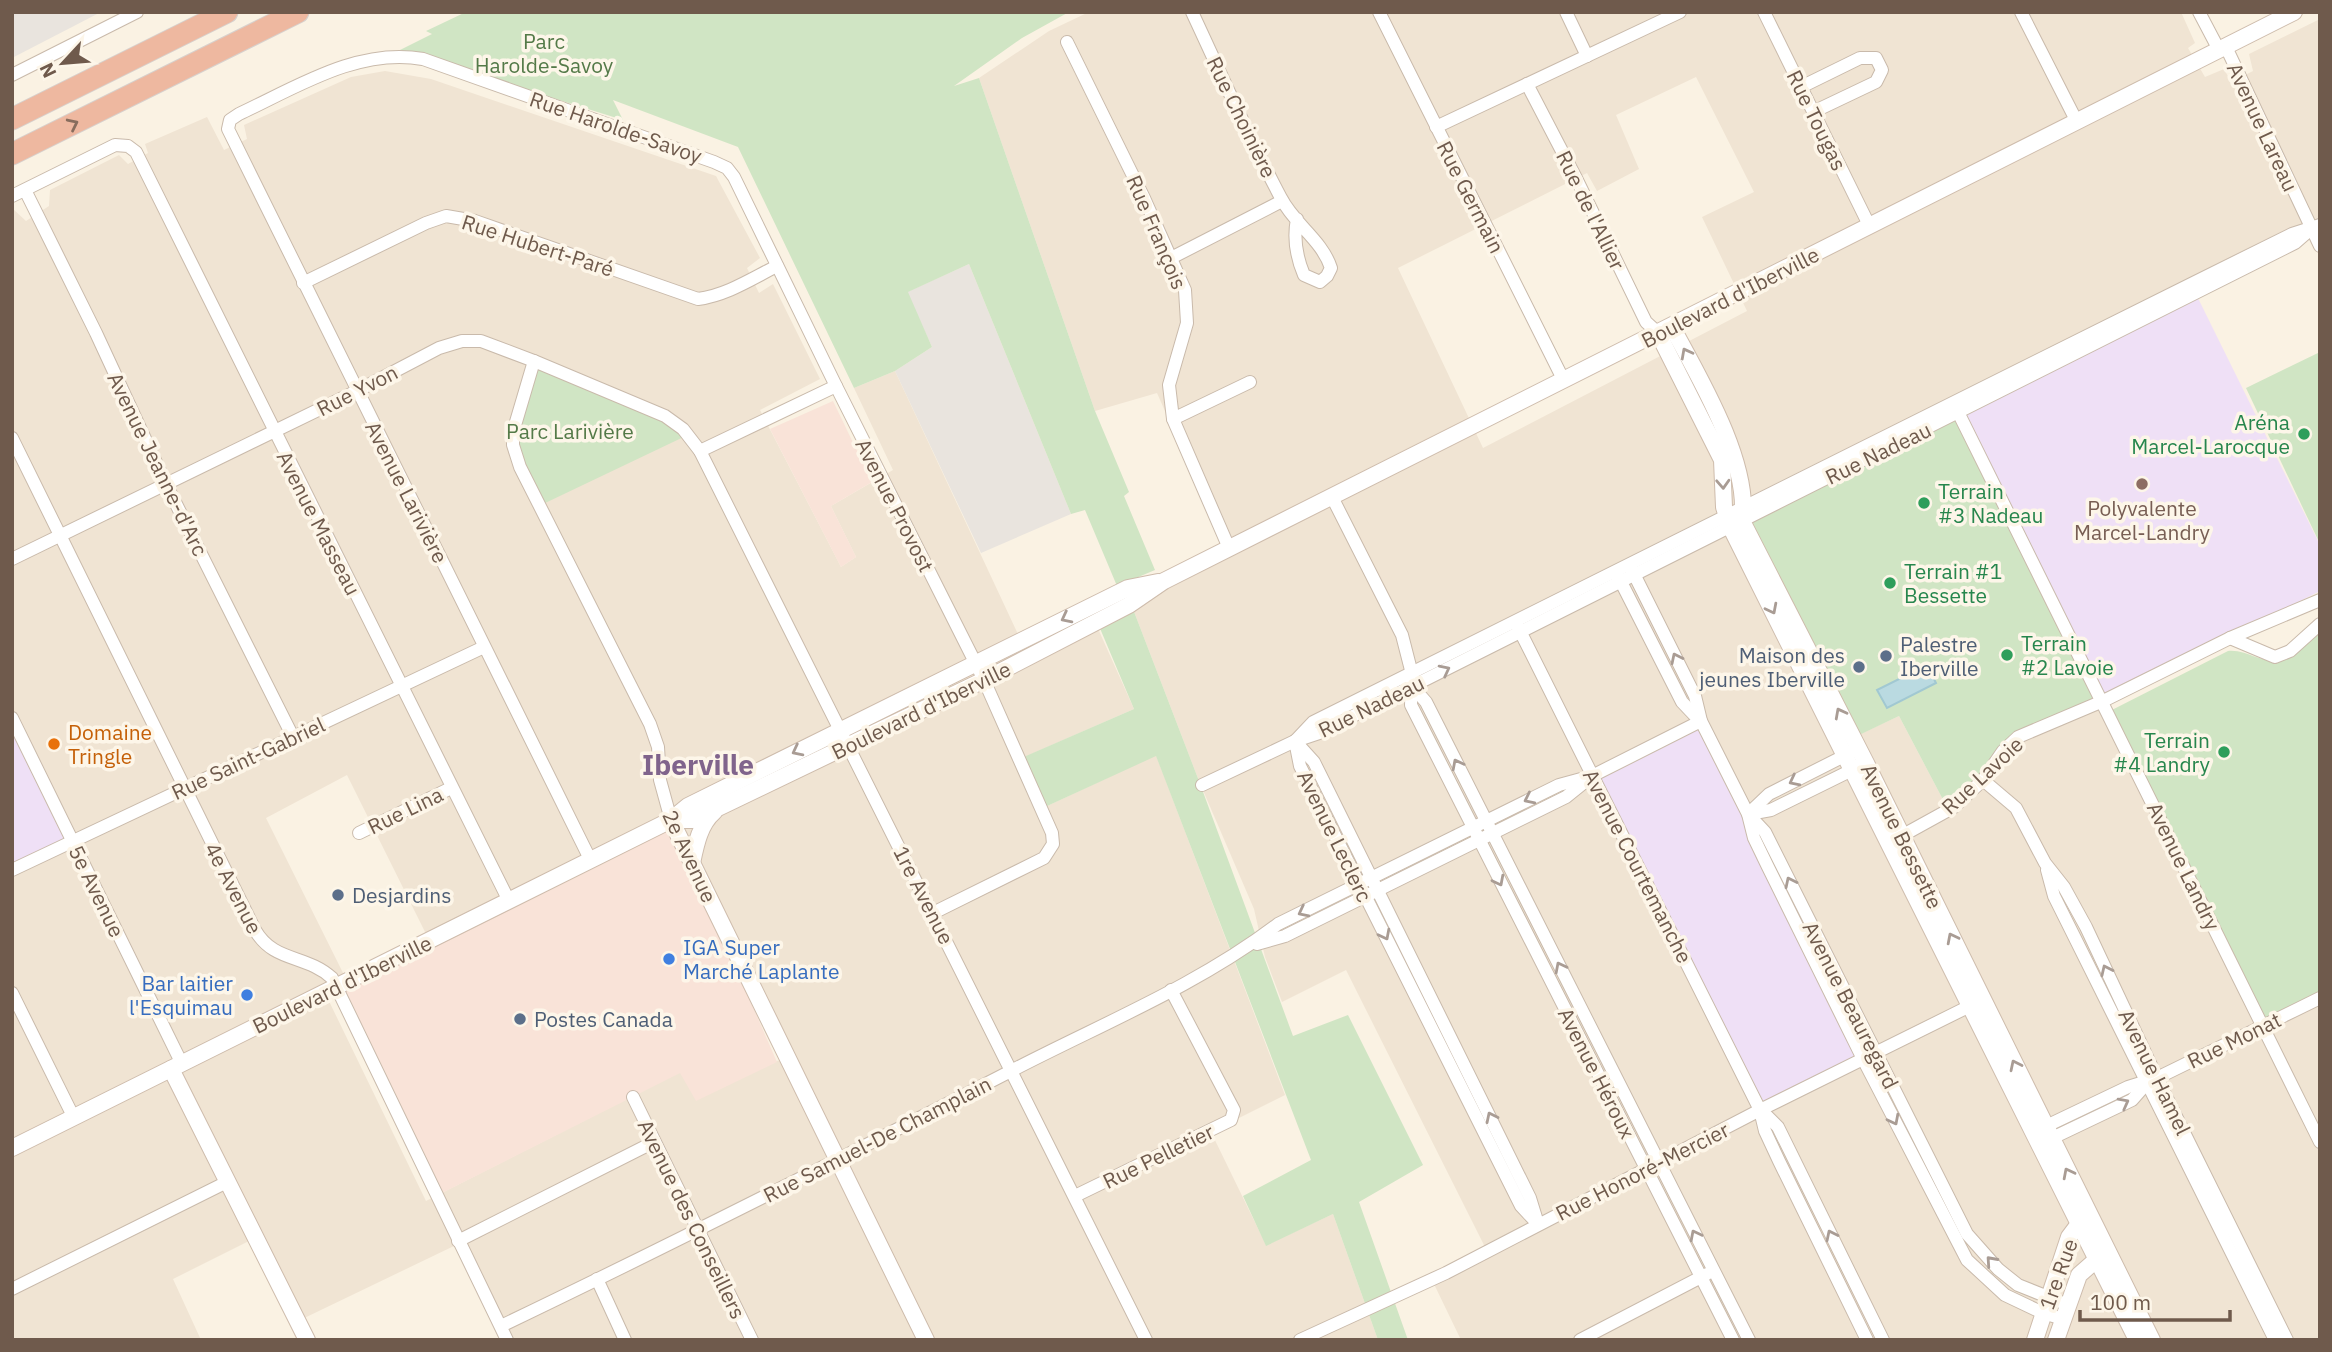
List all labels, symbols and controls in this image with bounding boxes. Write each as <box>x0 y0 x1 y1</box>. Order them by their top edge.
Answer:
park label: Parc Harolde-Savoy <box>475 27 614 79</box>
north arrow <box>28 28 98 98</box>
street label: Rue Choinière <box>1201 52 1283 182</box>
street label: Avenue Lareau <box>2221 58 2305 196</box>
text: N <box>34 59 62 82</box>
street label: Rue Tougas <box>1781 65 1853 175</box>
street label: Rue Harolde-Savoy <box>526 84 706 170</box>
one-way arrow <box>66 118 78 132</box>
street label: Rue Germain <box>1431 136 1511 258</box>
street label: Rue de l'Allier <box>1550 146 1632 275</box>
street label: Rue François <box>1120 171 1194 293</box>
street label: Rue Hubert-Paré <box>458 207 618 283</box>
street label: Boulevard d'Iberville <box>1636 240 1824 354</box>
one-way arrow <box>1680 348 1694 360</box>
street label: Rue Yvon <box>312 358 402 422</box>
street label: Avenue Jeanne-d'Arc <box>101 368 215 560</box>
place label: Aréna Marcel-Larocque <box>2131 408 2290 460</box>
street label: Rue Nadeau <box>1820 415 1936 491</box>
street label: Avenue Larivière <box>359 416 455 568</box>
park label: Parc Larivière <box>506 417 634 445</box>
marker: Aréna Marcel-Larocque <box>2296 426 2312 442</box>
street label: Avenue Provost <box>849 434 941 576</box>
street label: Avenue Masseau <box>271 446 367 600</box>
marker: Polyvalente Marcel-Landry <box>2134 476 2150 492</box>
place label: Terrain #3 Nadeau <box>1938 477 2043 529</box>
one-way arrow <box>1715 479 1730 490</box>
place label: Polyvalente Marcel-Landry <box>2074 494 2210 546</box>
marker: Terrain #3 Nadeau <box>1916 495 1932 511</box>
place label: Terrain #1 Bessette <box>1904 557 2002 609</box>
marker: Terrain #1 Bessette <box>1882 575 1898 591</box>
one-way arrow <box>1763 602 1777 614</box>
one-way arrow <box>1061 610 1074 624</box>
place label: Terrain #2 Lavoie <box>2021 629 2114 681</box>
place label: Palestre Iberville <box>1900 630 1978 682</box>
place label: Maison des jeunes Iberville <box>1699 641 1845 693</box>
marker: Terrain #2 Lavoie <box>1999 647 2015 663</box>
marker: Palestre Iberville <box>1878 648 1894 664</box>
one-way arrow <box>1671 653 1685 665</box>
street label: Boulevard d'Iberville <box>827 654 1015 766</box>
marker: Maison des jeunes Iberville <box>1851 659 1867 675</box>
one-way arrow <box>1438 665 1450 678</box>
street label: Rue Nadeau <box>1313 668 1429 744</box>
one-way arrow <box>1834 708 1848 720</box>
street label: Rue Saint-Gabriel <box>167 710 330 806</box>
place label: Domaine Tringle <box>68 718 152 770</box>
place label: Terrain #4 Landry <box>2113 726 2211 778</box>
street label: Rue Lavoie <box>1935 730 2029 820</box>
marker: Domaine Tringle <box>46 736 62 752</box>
one-way arrow <box>791 743 804 757</box>
marker: Terrain #4 Landry <box>2216 744 2232 760</box>
district label: Iberville <box>642 746 754 783</box>
one-way arrow <box>1452 759 1466 771</box>
street label: Avenue Bessette <box>1855 759 1949 913</box>
street label: Avenue Courtemanche <box>1577 764 1699 968</box>
street label: Avenue Leclerc <box>1291 766 1379 906</box>
one-way arrow <box>1789 773 1801 787</box>
street label: Rue Lina <box>363 780 447 840</box>
one-way arrow <box>1524 791 1536 805</box>
street label: Avenue Landry <box>2141 797 2227 935</box>
street label: 2e Avenue <box>656 805 724 907</box>
street label: 4e Avenue <box>199 837 269 939</box>
street label: 5e Avenue <box>63 840 131 942</box>
street label: 1re Avenue <box>887 841 961 949</box>
one-way arrow <box>1491 874 1505 886</box>
one-way arrow <box>1784 877 1798 889</box>
place label: Desjardins <box>352 881 451 909</box>
marker: Desjardins <box>330 887 346 903</box>
one-way arrow <box>1298 903 1310 917</box>
street label: Avenue Beauregard <box>1797 916 1905 1094</box>
street label: Boulevard d'Iberville <box>248 928 436 1040</box>
one-way arrow <box>1376 928 1390 941</box>
place label: IGA Super Marché Laplante <box>683 933 839 985</box>
one-way arrow <box>1947 933 1961 945</box>
marker: IGA Super Marché Laplante <box>661 951 677 967</box>
one-way arrow <box>1555 961 1569 974</box>
one-way arrow <box>2101 965 2115 977</box>
place label: Bar laitier l'Esquimau <box>129 969 233 1021</box>
marker: Bar laitier l'Esquimau <box>239 987 255 1003</box>
street label: Avenue Héroux <box>1552 1003 1642 1144</box>
street label: Avenue Hamel <box>2112 1004 2198 1140</box>
place label: Postes Canada <box>534 1005 673 1033</box>
street label: Rue Monat <box>2182 1005 2286 1075</box>
marker: Postes Canada <box>512 1011 528 1027</box>
one-way arrow <box>2009 1060 2023 1072</box>
street label: Rue Samuel-De Champlain <box>758 1069 996 1209</box>
one-way arrow <box>2116 1098 2129 1111</box>
one-way arrow <box>1485 1112 1499 1124</box>
one-way arrow <box>1886 1112 1900 1125</box>
street label: Avenue des Conseillers <box>632 1115 752 1323</box>
street label: Rue Honoré-Mercier <box>1551 1115 1734 1227</box>
street label: Rue Pelletier <box>1098 1117 1218 1195</box>
one-way arrow <box>2062 1168 2076 1180</box>
one-way arrow <box>1690 1230 1704 1243</box>
one-way arrow <box>1825 1230 1839 1242</box>
street label: 1re Rue <box>2032 1235 2084 1313</box>
one-way arrow <box>1987 1256 1999 1269</box>
scale bar <box>2080 1278 2230 1322</box>
text: 100 m <box>2090 1288 2151 1316</box>

